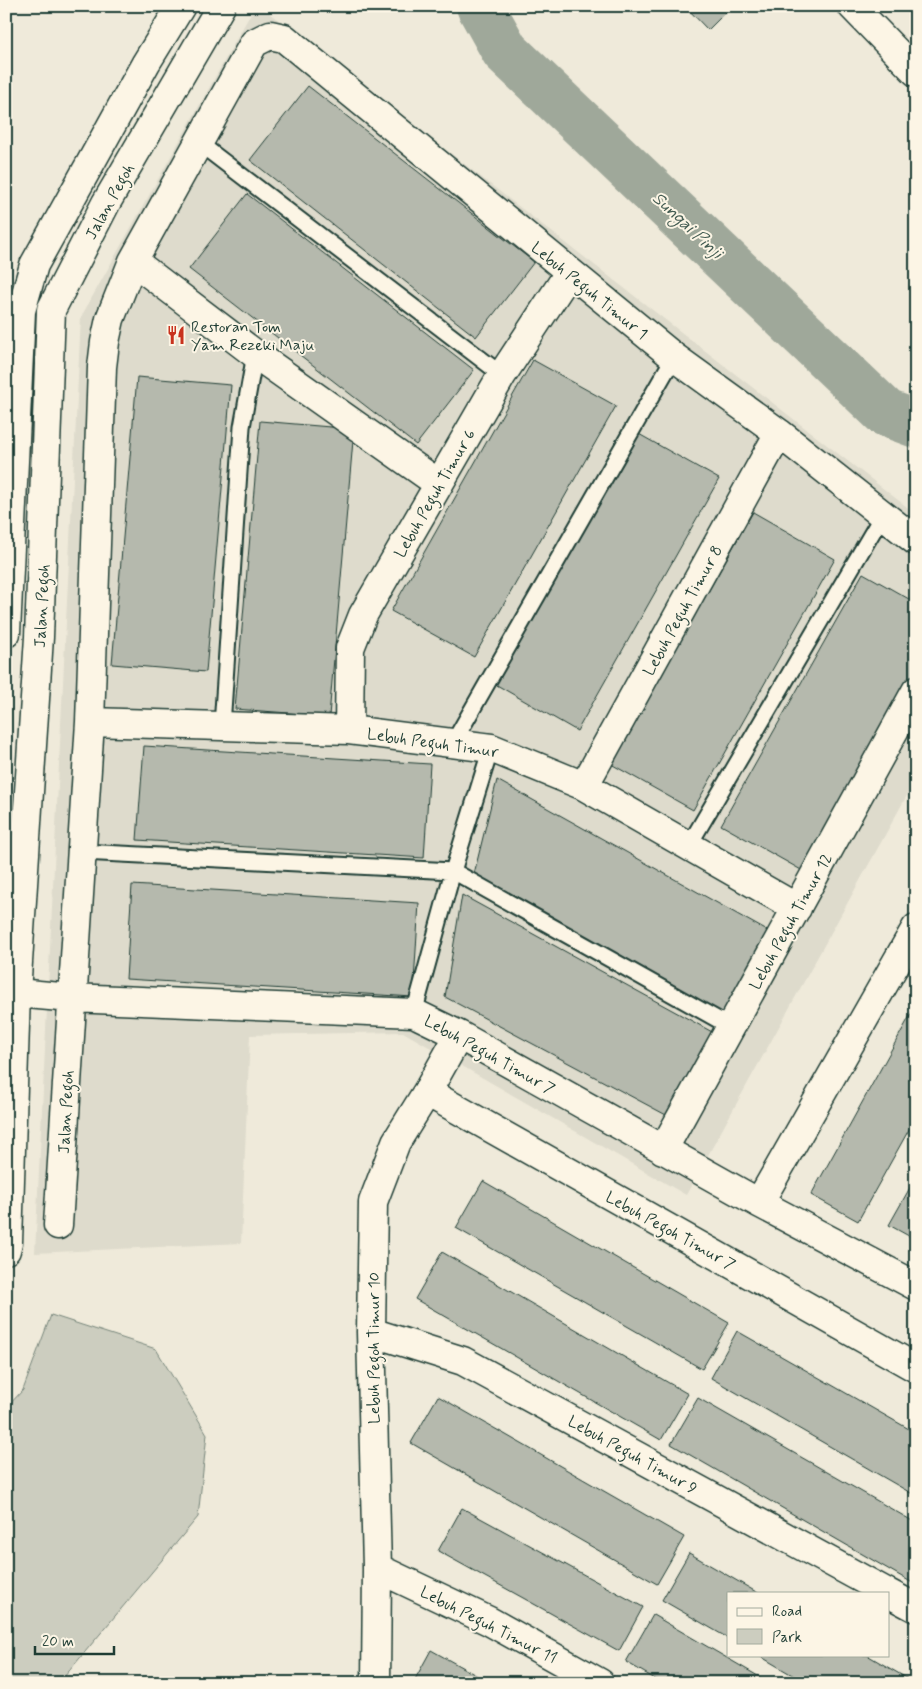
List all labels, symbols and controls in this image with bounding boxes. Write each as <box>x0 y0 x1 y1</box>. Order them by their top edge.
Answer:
street label: Jalan Pegoh <box>81 160 141 244</box>
water label: Sungai Pinji <box>645 187 729 267</box>
street label: Lebuh Peguh Timur 1 <box>526 238 652 345</box>
place label: Restoran Tom Yam Rezeki Maju <box>191 317 314 356</box>
restaurant icon: Restoran Tom Yam Rezeki Maju <box>165 324 187 346</box>
street label: Lebuh Peguh Timur 6 <box>390 426 482 562</box>
street label: Lebuh Peguh Timur 8 <box>639 542 729 680</box>
street label: Jalan Pegoh <box>30 564 56 648</box>
street label: Lebuh Peguh Timur <box>365 724 500 764</box>
street label: Lebuh Peguh Timur 12 <box>745 850 838 994</box>
street label: Lebuh Peguh Timur 7 <box>420 1011 559 1101</box>
street label: Jalan Pegoh <box>54 1070 80 1154</box>
street label: Lebuh Pegoh Timur 7 <box>601 1187 739 1277</box>
street label: Lebuh Pegoh Timur 10 <box>364 1272 386 1424</box>
street label: Lebuh Peguh Timur 9 <box>563 1411 701 1501</box>
street label: Lebuh Peguh Timur 11 <box>416 1582 560 1670</box>
legend <box>727 1592 890 1656</box>
text: Road <box>772 1602 802 1622</box>
scale bar <box>35 1624 114 1656</box>
text: Park <box>772 1628 802 1648</box>
text: 20 m <box>42 1632 74 1652</box>

